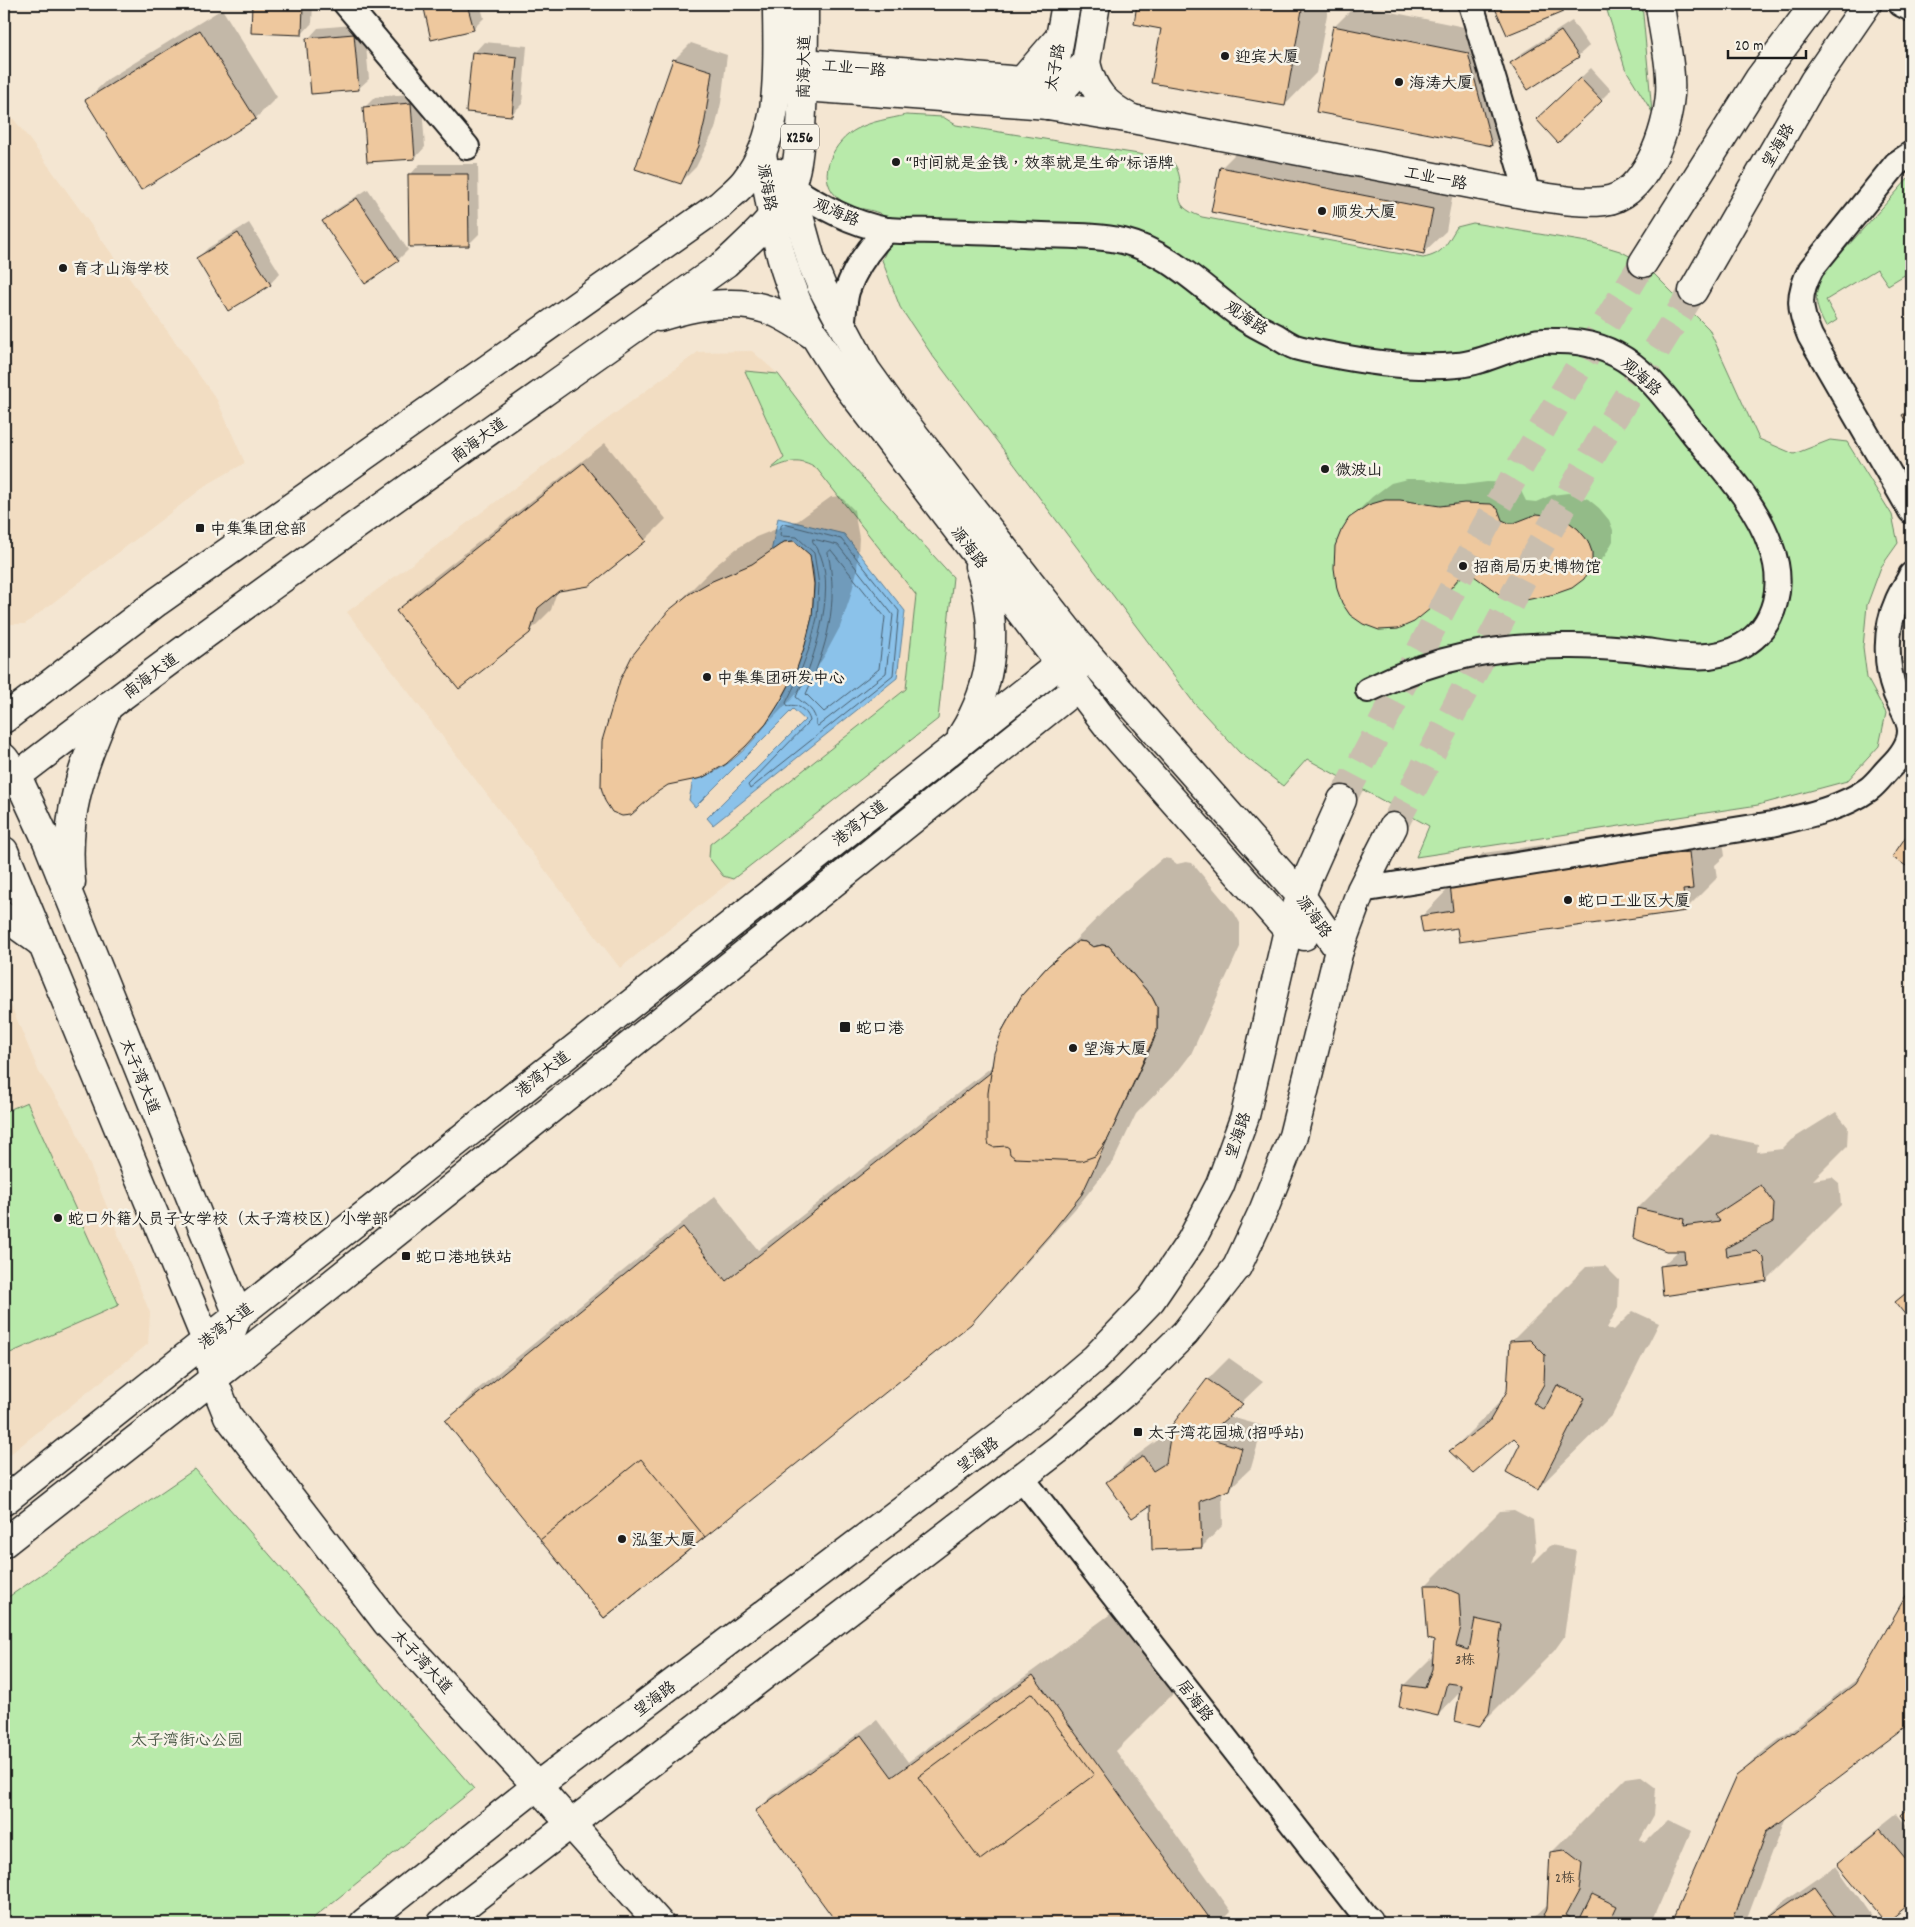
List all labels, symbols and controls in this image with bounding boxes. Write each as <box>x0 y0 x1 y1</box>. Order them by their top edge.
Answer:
scale bar <box>1728 28 1805 60</box>
street label: 南海大道 <box>793 35 818 99</box>
text: 20 m <box>1735 36 1763 58</box>
street label: 太子路 <box>1041 42 1072 93</box>
place label: 迎宾大厦 <box>1235 47 1299 70</box>
marker: 迎宾大厦 <box>1219 50 1231 62</box>
street label: 工业一路 <box>821 55 887 84</box>
place label: 海涛大厦 <box>1409 73 1473 96</box>
marker: 海涛大厦 <box>1393 76 1405 88</box>
street label: 望海路 <box>1757 120 1801 173</box>
road number: X256 <box>781 124 819 150</box>
place label: “时间就是金钱，效率就是生命”标语牌 <box>906 153 1174 176</box>
marker: “时间就是金钱，效率就是生命”标语牌 <box>890 156 902 168</box>
street label: 源海路 <box>750 162 781 213</box>
street label: 工业一路 <box>1402 162 1469 197</box>
street label: 观海路 <box>809 193 863 233</box>
place label: 顺发大厦 <box>1332 202 1396 225</box>
marker: 顺发大厦 <box>1316 205 1328 217</box>
place label: 育才山海学校 <box>73 259 169 282</box>
marker: 育才山海学校 <box>57 262 69 274</box>
street label: 观海路 <box>1219 296 1272 342</box>
street label: 观海路 <box>1615 353 1666 402</box>
street label: 南海大道 <box>447 413 512 469</box>
place label: 微波山 <box>1335 460 1383 483</box>
marker: 微波山 <box>1319 463 1331 475</box>
place label: 中集集团总部 <box>210 519 306 542</box>
marker: 中集集团总部 <box>194 522 206 534</box>
street label: 源海路 <box>944 523 992 575</box>
place label: 招商局历史博物馆 <box>1473 557 1601 580</box>
marker: 招商局历史博物馆 <box>1457 560 1469 572</box>
street label: 南海大道 <box>119 649 184 705</box>
place label: 中集集团研发中心 <box>717 668 845 691</box>
marker: 中集集团研发中心 <box>701 671 713 683</box>
street label: 港湾大道 <box>828 795 893 853</box>
street label: 源海路 <box>1290 891 1336 944</box>
place label: 蛇口工业区大厦 <box>1578 891 1690 914</box>
marker: 蛇口工业区大厦 <box>1562 894 1574 906</box>
place label: 蛇口港 <box>856 1018 904 1041</box>
marker: 蛇口港 <box>838 1020 852 1034</box>
street label: 太子湾大道 <box>113 1036 164 1118</box>
place label: 望海大厦 <box>1083 1039 1147 1062</box>
marker: 望海大厦 <box>1067 1042 1079 1054</box>
street label: 港湾大道 <box>511 1046 576 1104</box>
street label: 望海路 <box>1221 1109 1258 1162</box>
place label: 蛇口外籍人员子女学校（太子湾校区）小学部 <box>68 1209 388 1232</box>
marker: 蛇口外籍人员子女学校（太子湾校区）小学部 <box>52 1212 64 1224</box>
place label: 蛇口港地铁站 <box>416 1247 512 1270</box>
marker: 蛇口港地铁站 <box>400 1250 412 1262</box>
street label: 港湾大道 <box>194 1298 259 1356</box>
place label: 太子湾花园城 (招呼站) <box>1148 1423 1304 1446</box>
marker: 太子湾花园城 (招呼站) <box>1132 1426 1144 1438</box>
street label: 望海路 <box>952 1432 1005 1480</box>
place label: 泓玺大厦 <box>632 1530 696 1553</box>
marker: 泓玺大厦 <box>616 1533 628 1545</box>
street label: 太子湾大道 <box>385 1626 457 1700</box>
house number: 3栋 <box>1455 1651 1475 1671</box>
street label: 望海路 <box>629 1676 682 1724</box>
street label: 居海路 <box>1170 1676 1218 1728</box>
park label: 太子湾街心公园 <box>131 1730 243 1753</box>
house number: 2栋 <box>1555 1869 1575 1889</box>

